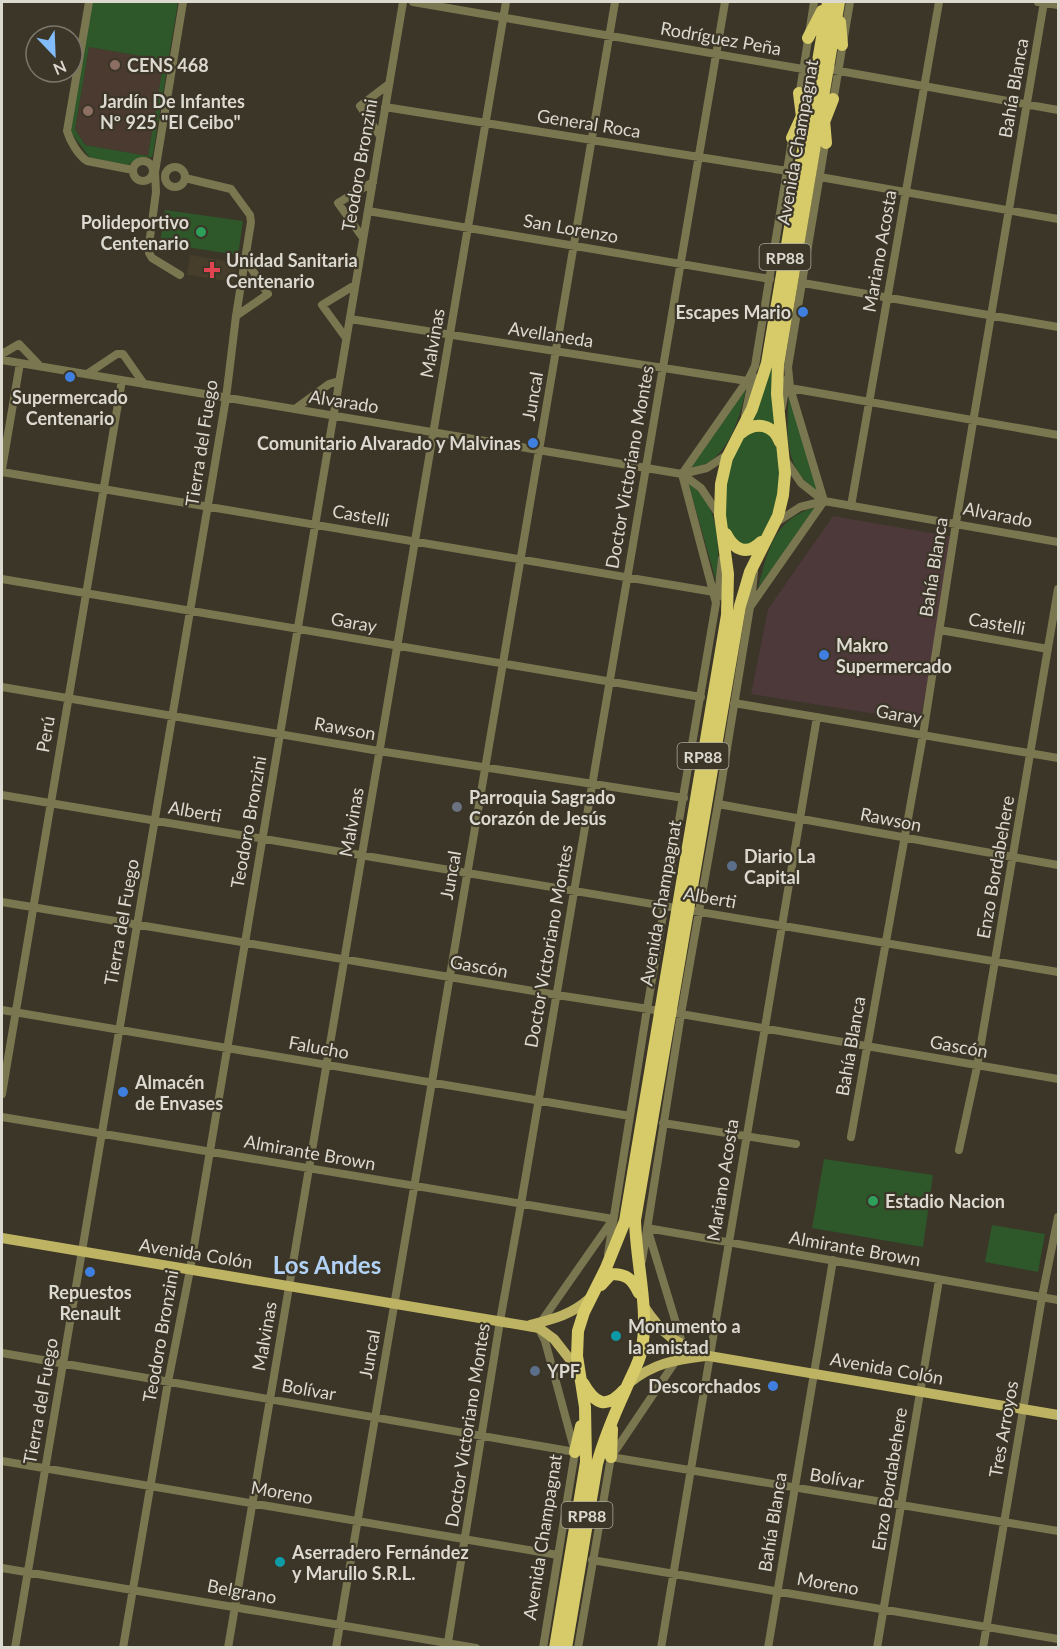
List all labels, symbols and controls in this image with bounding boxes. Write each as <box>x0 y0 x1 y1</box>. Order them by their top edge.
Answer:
street label: Rodríguez Peña <box>659 17 783 59</box>
north arrow <box>24 24 84 84</box>
street label: Bahía Blanca <box>993 37 1033 139</box>
place label: CENS 468 <box>127 54 209 76</box>
text: N <box>51 57 69 79</box>
street label: Avenida Champagnat <box>772 57 822 226</box>
marker: CENS 468 <box>108 58 122 72</box>
place label: Jardín De Infantes Nº 925 "El Ceibo" <box>100 90 245 133</box>
street label: Teodoro Bronzini <box>337 97 381 233</box>
marker: Jardín De Infantes Nº 925 "El Ceibo" <box>81 104 95 118</box>
street label: General Roca <box>536 104 642 142</box>
street label: Mariano Acosta <box>857 188 901 314</box>
street label: San Lorenzo <box>522 209 620 247</box>
place label: Polideportivo Centenario <box>81 211 189 254</box>
marker: Polideportivo Centenario <box>194 225 208 239</box>
road number: RP88 <box>760 244 810 270</box>
place label: Unidad Sanitaria Centenario <box>226 249 358 292</box>
marker: Unidad Sanitaria Centenario <box>203 261 221 279</box>
place label: Escapes Mario <box>675 301 791 323</box>
marker: Escapes Mario <box>796 305 810 319</box>
street label: Malvinas <box>415 306 449 379</box>
street label: Avellaneda <box>507 316 595 352</box>
street label: Doctor Victoriano Montes <box>600 364 658 570</box>
marker: Supermercado Centenario <box>63 370 77 384</box>
street label: Juncal <box>517 370 547 422</box>
street label: Tierra del Fuego <box>180 378 222 508</box>
street label: Alvarado <box>308 385 380 417</box>
place label: Supermercado Centenario <box>12 386 128 429</box>
place label: Comunitario Alvarado y Malvinas <box>257 432 521 454</box>
marker: Comunitario Alvarado y Malvinas <box>526 436 540 450</box>
street label: Alvarado <box>962 497 1034 531</box>
street label: Castelli <box>331 499 391 531</box>
street label: Bahía Blanca <box>914 516 952 618</box>
street label: Garay <box>329 607 379 637</box>
street label: Castelli <box>967 607 1027 639</box>
place label: Makro Supermercado <box>836 634 952 677</box>
marker: Makro Supermercado <box>817 648 831 662</box>
street label: Garay <box>874 699 924 729</box>
street label: Rawson <box>312 712 378 744</box>
street label: Perú <box>31 714 59 754</box>
road number: RP88 <box>678 743 728 769</box>
street label: Teodoro Bronzini <box>226 754 270 890</box>
street label: Malvinas <box>334 785 368 858</box>
place label: Parroquia Sagrado Corazón de Jesús <box>469 786 616 829</box>
street label: Enzo Bordabehere <box>972 794 1018 940</box>
street label: Alberti <box>167 796 223 826</box>
marker: Parroquia Sagrado Corazón de Jesús <box>450 800 464 814</box>
street label: Rawson <box>858 802 924 836</box>
street label: Avenida Champagnat <box>635 818 685 987</box>
street label: Doctor Victoriano Montes <box>519 843 577 1049</box>
place label: Diario La Capital <box>744 845 816 888</box>
street label: Juncal <box>435 849 465 901</box>
street label: Tierra del Fuego <box>99 857 143 987</box>
marker: Diario La Capital <box>725 859 739 873</box>
street label: Alberti <box>682 882 738 912</box>
street label: Gascón <box>448 950 510 982</box>
street label: Bahía Blanca <box>830 995 870 1097</box>
street label: Gascón <box>928 1030 990 1062</box>
street label: Falucho <box>287 1031 351 1063</box>
place label: Almacén de Envases <box>134 1071 223 1114</box>
marker: Almacén de Envases <box>116 1085 130 1099</box>
street label: Mariano Acosta <box>701 1117 743 1243</box>
street label: Almirante Brown <box>243 1130 377 1174</box>
place label: Estadio Nacion <box>885 1190 1005 1212</box>
marker: Estadio Nacion <box>866 1194 880 1208</box>
street label: Almirante Brown <box>788 1226 922 1270</box>
street label: Avenida Colón <box>138 1233 254 1273</box>
district label: Los Andes <box>273 1250 381 1279</box>
marker: Repuestos Renault <box>83 1265 97 1279</box>
street label: Teodoro Bronzini <box>138 1268 182 1404</box>
place label: Repuestos Renault <box>48 1281 132 1324</box>
street label: Malvinas <box>247 1299 281 1372</box>
place label: Monumento a la amistad <box>628 1315 741 1358</box>
street label: Doctor Victoriano Montes <box>440 1321 494 1528</box>
street label: Juncal <box>354 1328 384 1380</box>
marker: Monumento a la amistad <box>609 1329 623 1343</box>
street label: Tierra del Fuego <box>18 1336 62 1466</box>
street label: Avenida Colón <box>829 1347 945 1389</box>
place label: YPF <box>546 1360 580 1382</box>
marker: YPF <box>528 1364 542 1378</box>
street label: Bolívar <box>280 1373 338 1405</box>
place label: Descorchados <box>648 1375 761 1397</box>
marker: Descorchados <box>766 1379 780 1393</box>
street label: Tres Arroyos <box>984 1379 1022 1479</box>
street label: Enzo Bordabehere <box>867 1406 911 1552</box>
street label: Avenida Champagnat <box>518 1452 566 1621</box>
street label: Bolívar <box>808 1463 866 1493</box>
street label: Bahía Blanca <box>753 1471 791 1573</box>
street label: Moreno <box>249 1476 315 1508</box>
road number: RP88 <box>562 1502 612 1528</box>
place label: Aserradero Fernández y Marullo S.R.L. <box>291 1541 469 1584</box>
marker: Aserradero Fernández y Marullo S.R.L. <box>273 1555 287 1569</box>
street label: Moreno <box>795 1567 861 1599</box>
street label: Belgrano <box>206 1574 278 1608</box>

